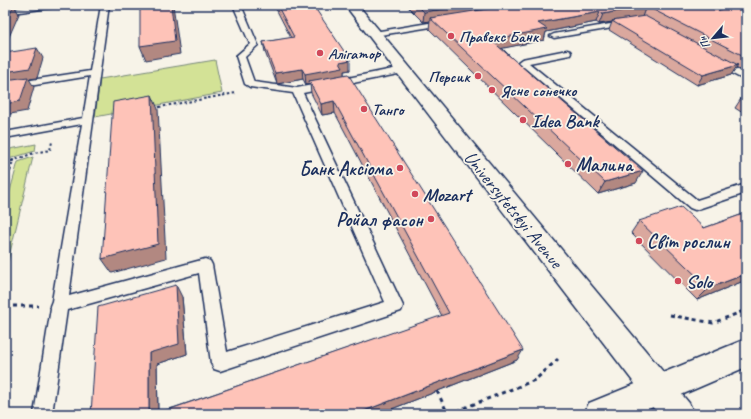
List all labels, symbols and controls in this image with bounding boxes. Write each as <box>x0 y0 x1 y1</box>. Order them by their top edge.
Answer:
north arrow <box>693 18 733 58</box>
place label: Правекс Банк <box>459 27 540 47</box>
marker: Правекс Банк <box>446 31 456 41</box>
text: Пн <box>695 33 713 51</box>
place label: Алігатор <box>328 44 382 64</box>
marker: Алігатор <box>315 48 325 58</box>
place label: Персик <box>428 67 471 87</box>
marker: Персик <box>473 71 483 81</box>
place label: Ясне сонечко <box>500 81 578 101</box>
marker: Ясне сонечко <box>487 85 497 95</box>
place label: Танго <box>372 100 405 120</box>
marker: Танго <box>359 104 369 114</box>
place label: Idea Bank <box>531 109 601 133</box>
marker: Idea Bank <box>518 115 528 125</box>
street label: Universytetskyi Avenue <box>459 146 569 275</box>
place label: Малина <box>576 153 634 177</box>
place label: Банк Аксіома <box>299 157 394 181</box>
marker: Малина <box>563 159 573 169</box>
marker: Банк Аксіома <box>395 163 405 173</box>
place label: Mozart <box>423 183 473 207</box>
marker: Mozart <box>410 189 420 199</box>
place label: Ройал фасон <box>336 208 425 232</box>
marker: Ройал фасон <box>426 214 436 224</box>
place label: Світ рослин <box>647 230 731 254</box>
marker: Світ рослин <box>634 236 644 246</box>
place label: Solo <box>686 270 714 294</box>
marker: Solo <box>673 276 683 286</box>

